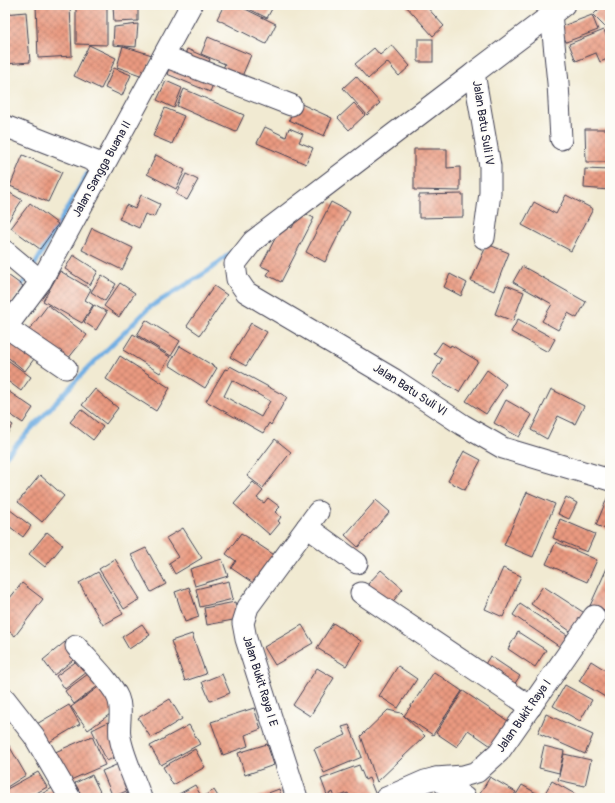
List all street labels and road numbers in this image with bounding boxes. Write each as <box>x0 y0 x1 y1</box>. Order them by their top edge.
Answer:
street label: Jalan Batu Suli IV <box>469 80 497 166</box>
street label: Jalan Sangga Buana II <box>69 118 135 220</box>
street label: Jalan Batu Suli VI <box>370 360 450 420</box>
street label: Jalan Bukit Raya I E <box>239 634 281 728</box>
street label: Jalan Bukit Raya I <box>493 677 555 755</box>

